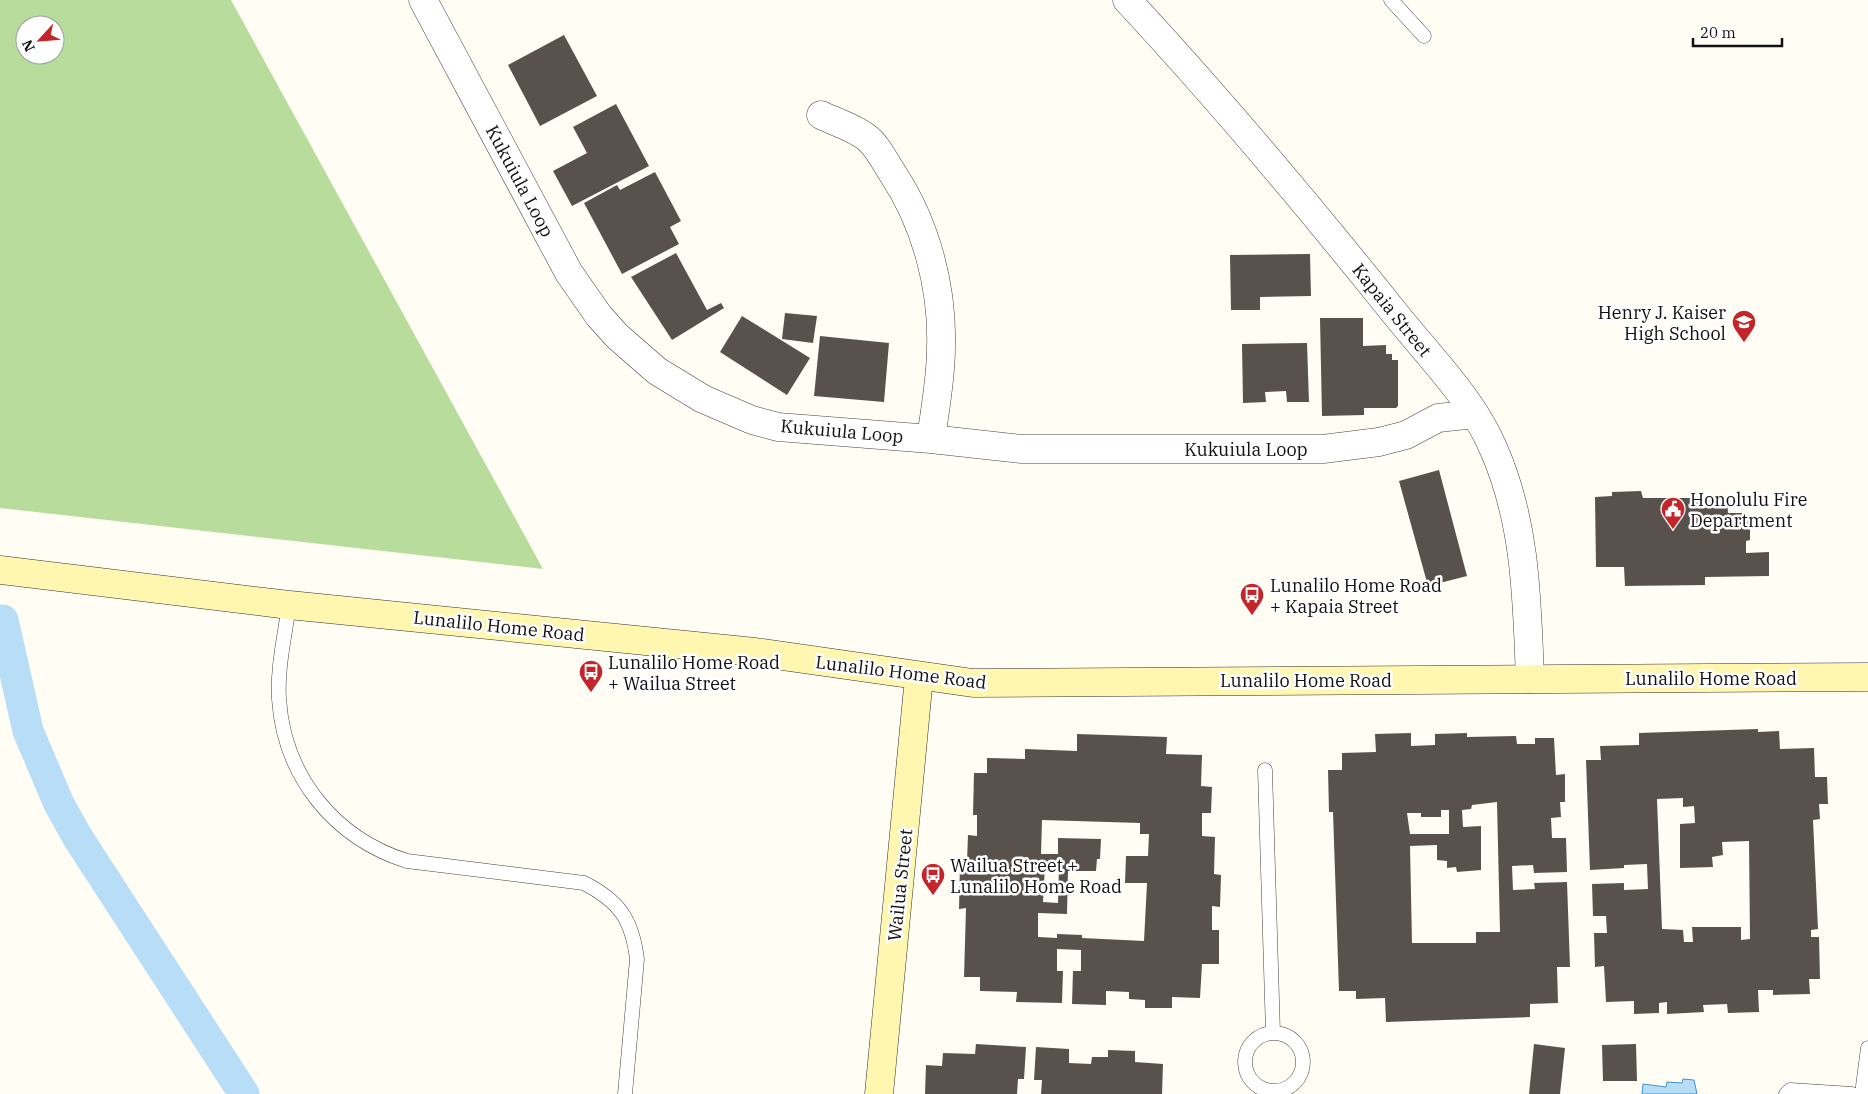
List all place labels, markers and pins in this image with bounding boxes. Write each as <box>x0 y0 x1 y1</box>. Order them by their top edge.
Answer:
place label: Henry J. Kaiser High School <box>1598 301 1726 345</box>
school or university icon: Henry J. Kaiser High School <box>1731 309 1757 343</box>
place label: Honolulu Fire Department <box>1690 488 1807 532</box>
public building icon: Honolulu Fire Department <box>1660 496 1686 530</box>
place label: Lunalilo Home Road + Kapaia Street <box>1270 574 1442 618</box>
bus stop icon: Lunalilo Home Road + Kapaia Street <box>1239 582 1265 616</box>
place label: Lunalilo Home Road + Wailua Street <box>608 651 780 695</box>
bus stop icon: Lunalilo Home Road + Wailua Street <box>578 659 604 693</box>
place label: Wailua Street + Lunalilo Home Road <box>950 854 1122 898</box>
bus stop icon: Wailua Street + Lunalilo Home Road <box>920 862 946 896</box>

